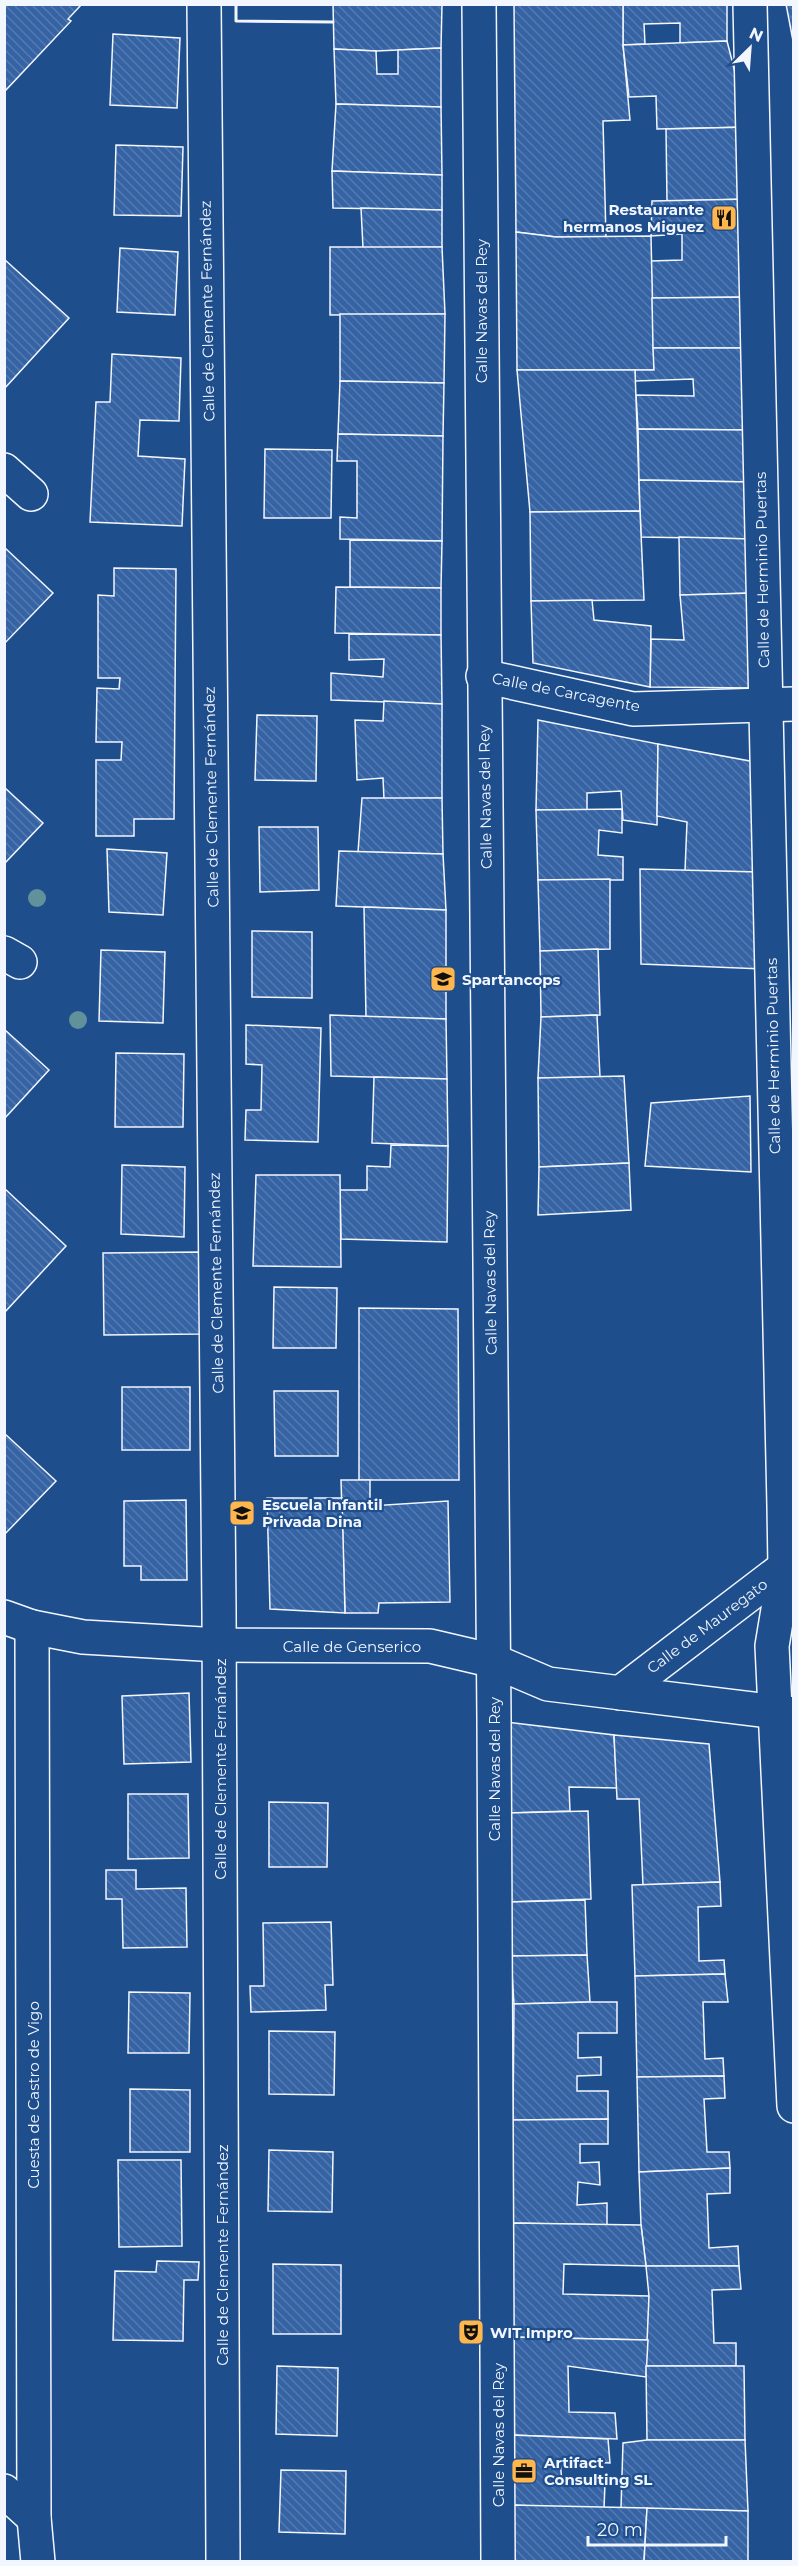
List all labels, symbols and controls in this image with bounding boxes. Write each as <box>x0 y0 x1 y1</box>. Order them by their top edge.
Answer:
north arrow <box>720 18 780 78</box>
text: N <box>746 24 766 46</box>
street label: Calle de Clemente Fernández <box>196 200 218 422</box>
place label: Restaurante hermanos Miguez <box>563 200 704 236</box>
restaurant icon: Restaurante hermanos Miguez <box>709 203 739 233</box>
street label: Calle Navas del Rey <box>472 238 491 383</box>
street label: Calle de Herminio Puertas <box>751 472 773 668</box>
street label: Calle de Carcagente <box>490 668 642 716</box>
street label: Calle de Clemente Fernández <box>200 686 222 908</box>
street label: Calle Navas del Rey <box>474 724 496 869</box>
street label: Calle de Herminio Puertas <box>762 958 784 1154</box>
school or university icon: Spartancops <box>428 964 458 994</box>
place label: Spartancops <box>462 970 561 989</box>
street label: Calle de Clemente Fernández <box>205 1172 227 1394</box>
street label: Calle Navas del Rey <box>479 1210 501 1355</box>
place label: Escuela Infantil Privada Dina <box>262 1495 383 1531</box>
school or university icon: Escuela Infantil Privada Dina <box>227 1498 257 1528</box>
street label: Calle de Mauregato <box>643 1574 771 1678</box>
street label: Calle de Genserico <box>283 1637 421 1656</box>
street label: Calle de Clemente Fernández <box>211 1658 230 1880</box>
street label: Calle Navas del Rey <box>485 1696 504 1841</box>
street label: Cuesta de Castro de Vigo <box>24 2001 43 2189</box>
street label: Calle de Clemente Fernández <box>213 2144 232 2366</box>
theatre icon: WIT Impro <box>456 2317 486 2347</box>
place label: WIT Impro <box>490 2323 573 2342</box>
street label: Calle Navas del Rey <box>489 2362 508 2507</box>
place label: Artifact Consulting SL <box>543 2453 652 2489</box>
office icon: Artifact Consulting SL <box>509 2456 539 2486</box>
scale bar <box>588 2509 726 2547</box>
text: 20 m <box>597 2519 643 2541</box>

